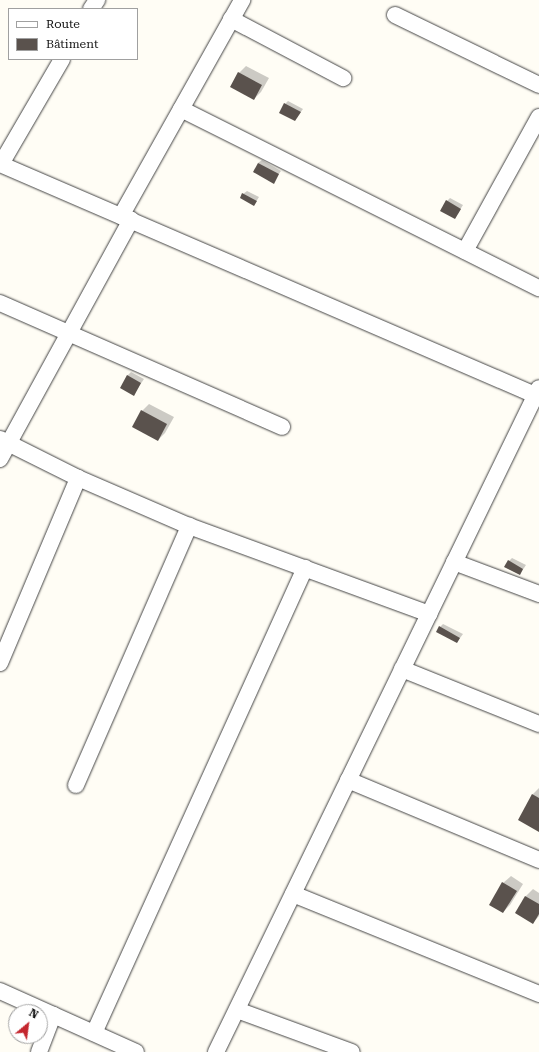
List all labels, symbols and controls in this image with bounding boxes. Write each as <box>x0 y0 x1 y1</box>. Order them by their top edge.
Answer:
legend <box>8 8 138 60</box>
text: Route <box>46 17 80 31</box>
text: Bâtiment <box>46 37 98 51</box>
north arrow <box>8 1004 48 1044</box>
text: N <box>27 1006 40 1022</box>

